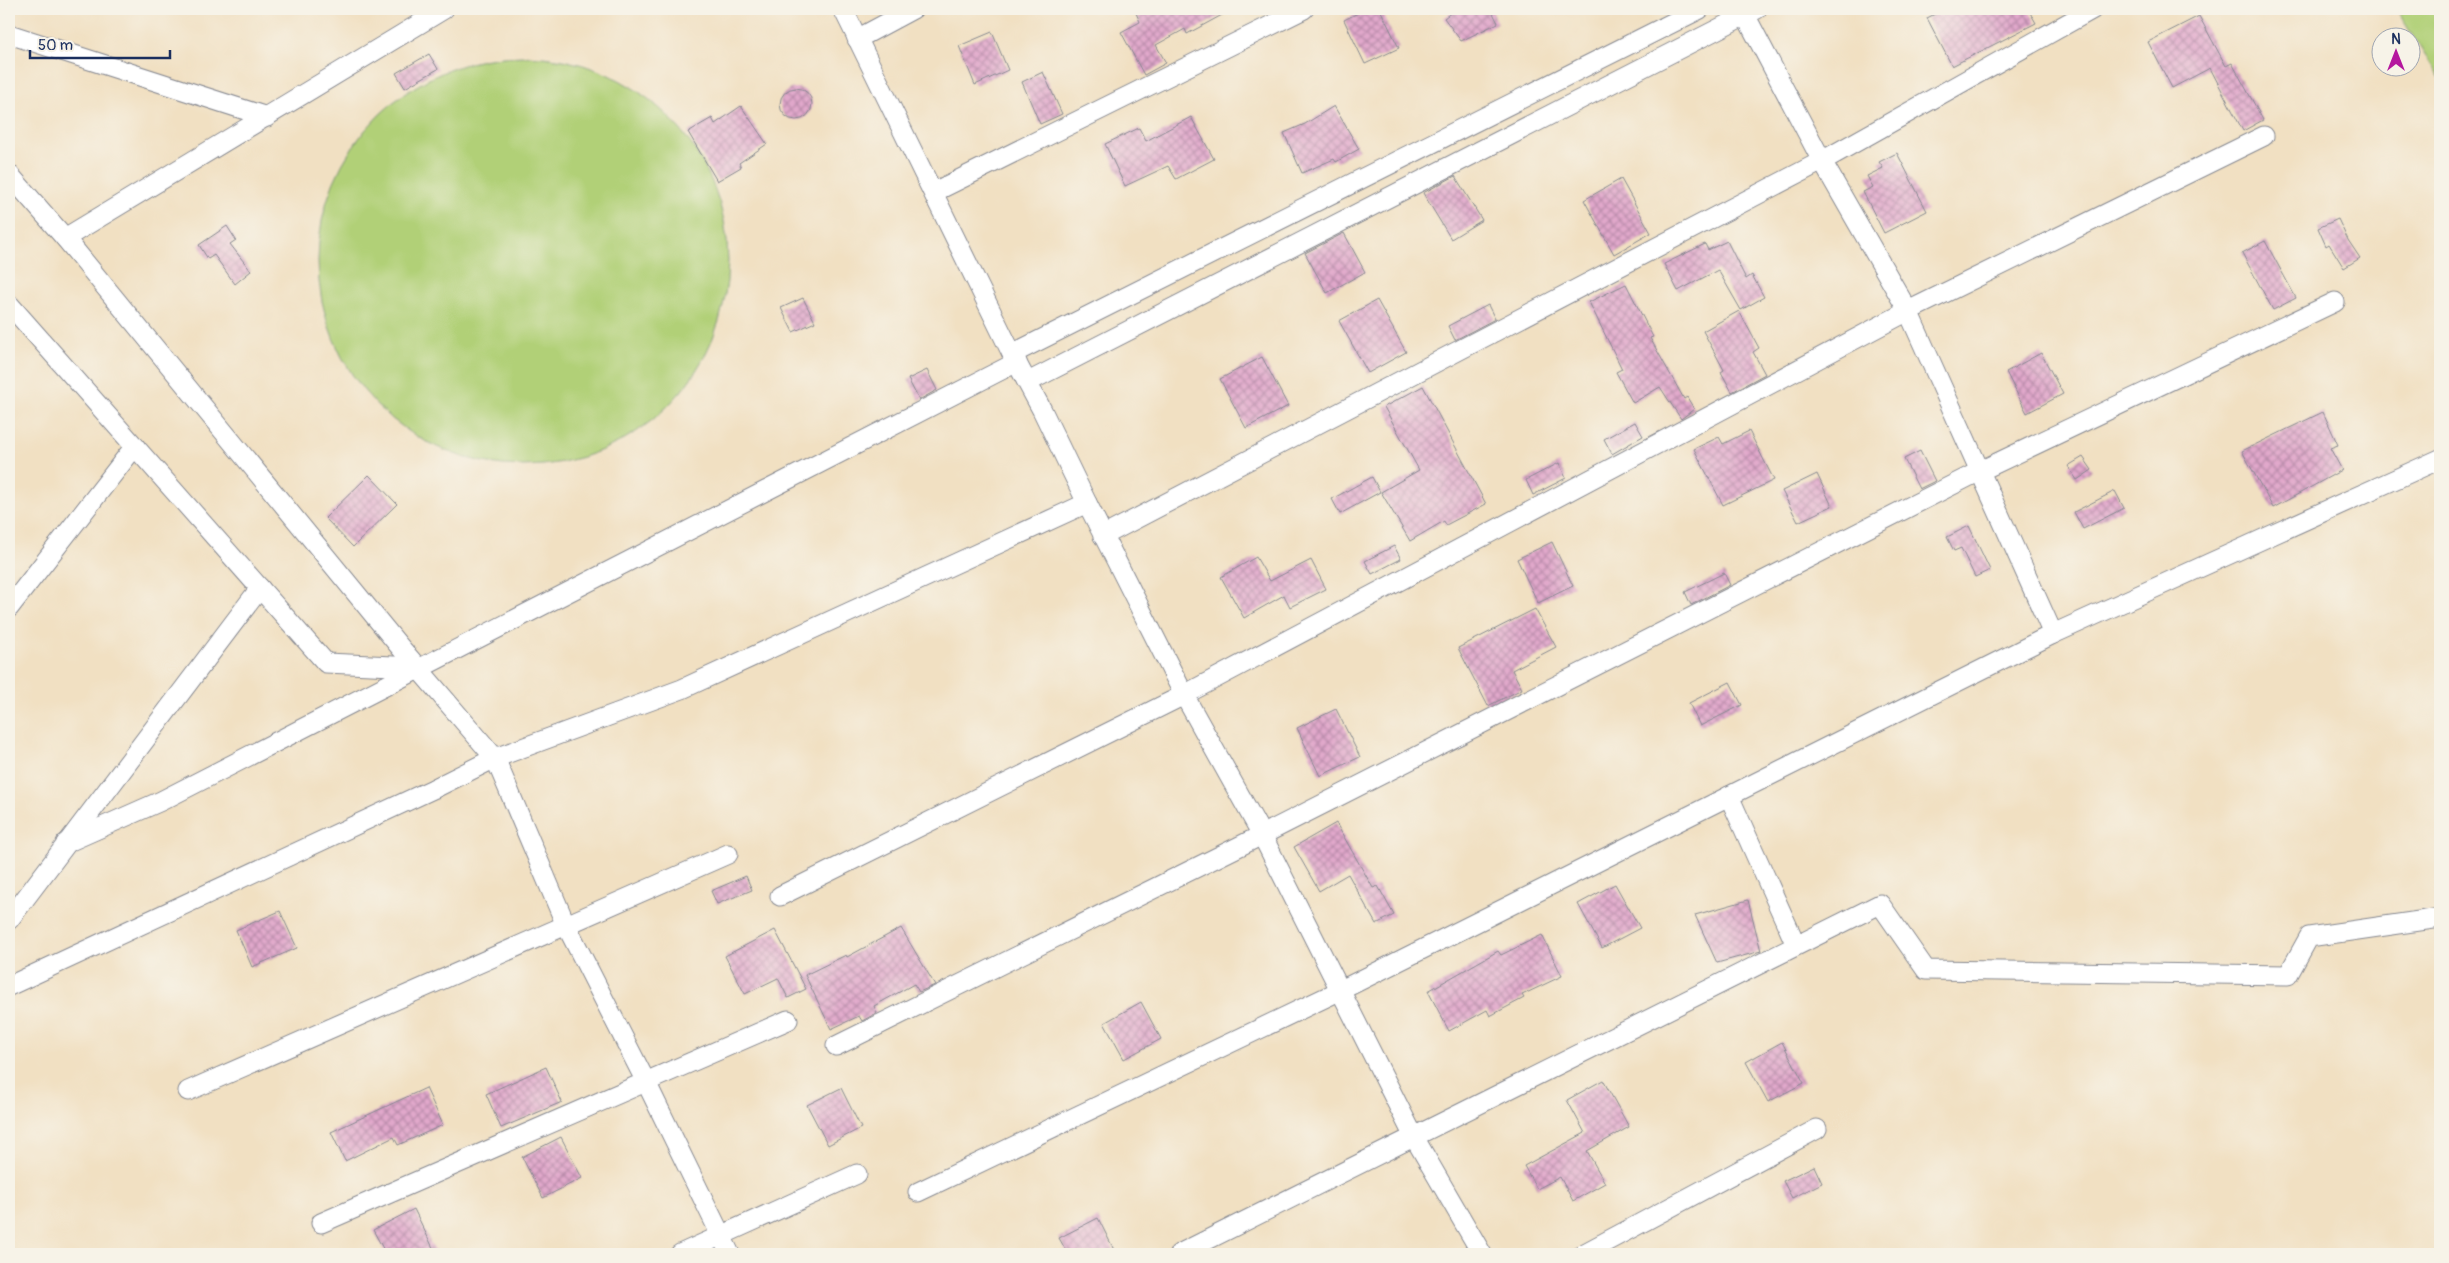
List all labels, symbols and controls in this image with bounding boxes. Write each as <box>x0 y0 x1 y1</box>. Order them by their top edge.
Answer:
scale bar <box>30 28 170 60</box>
north arrow <box>2372 28 2422 78</box>
text: N <box>2391 31 2401 48</box>
text: 50 m <box>38 36 73 55</box>

